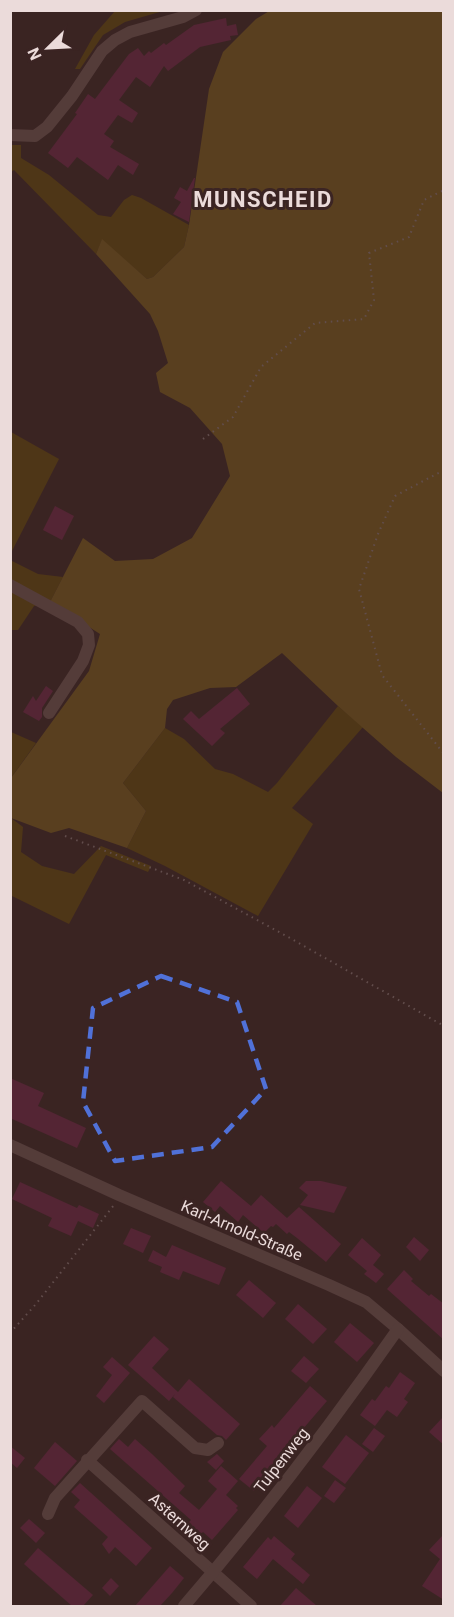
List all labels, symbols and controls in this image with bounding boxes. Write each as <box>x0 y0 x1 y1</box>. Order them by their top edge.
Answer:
north arrow <box>18 18 78 78</box>
text: N <box>24 45 46 63</box>
district label: MUNSCHEID <box>193 187 333 212</box>
street label: Karl-Arnold-Straße <box>178 1196 305 1265</box>
street label: Tulpenweg <box>250 1424 313 1497</box>
street label: Asternweg <box>145 1489 214 1554</box>

